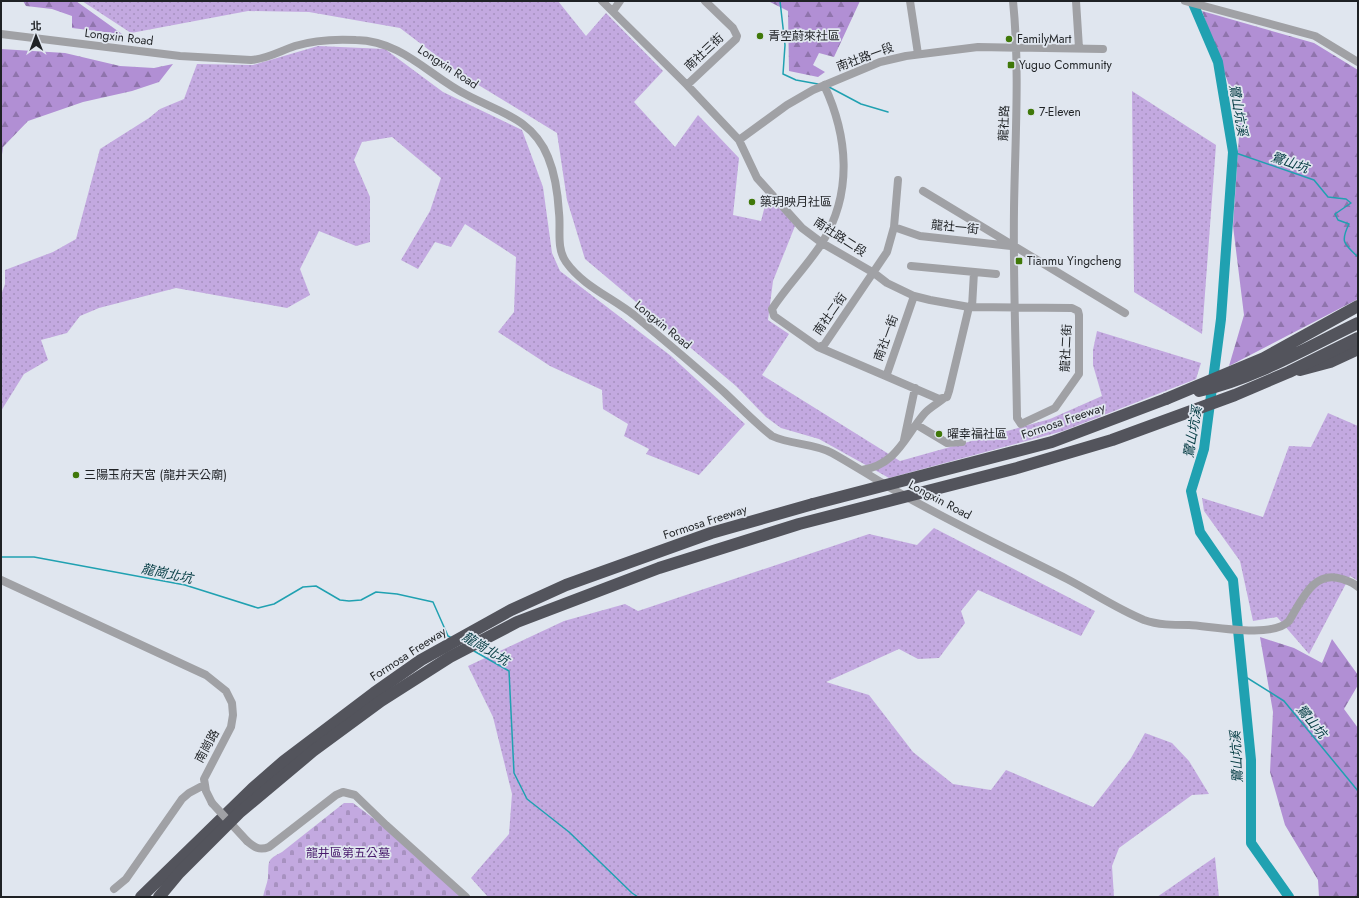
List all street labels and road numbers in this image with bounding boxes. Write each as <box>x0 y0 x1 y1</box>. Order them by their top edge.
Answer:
street label: Longxin Road <box>84 24 154 50</box>
street label: 南社三街 <box>680 29 728 75</box>
street label: 南社路一段 <box>834 38 896 76</box>
street label: Longxin Road <box>414 41 482 93</box>
street label: 龍社路 <box>994 105 1014 141</box>
street label: 南社路二段 <box>810 213 870 261</box>
street label: 龍社一街 <box>930 216 980 238</box>
street label: 南社二街 <box>809 289 851 339</box>
street label: Longxin Road <box>631 296 695 354</box>
street label: 南社一街 <box>869 312 903 364</box>
street label: 龍社二街 <box>1056 324 1076 372</box>
street label: Formosa Freeway <box>1019 398 1108 444</box>
street label: Longxin Road <box>905 476 975 524</box>
street label: Formosa Freeway <box>661 500 750 544</box>
street label: Formosa Freeway <box>366 622 450 685</box>
street label: 南崗路 <box>190 726 224 766</box>

